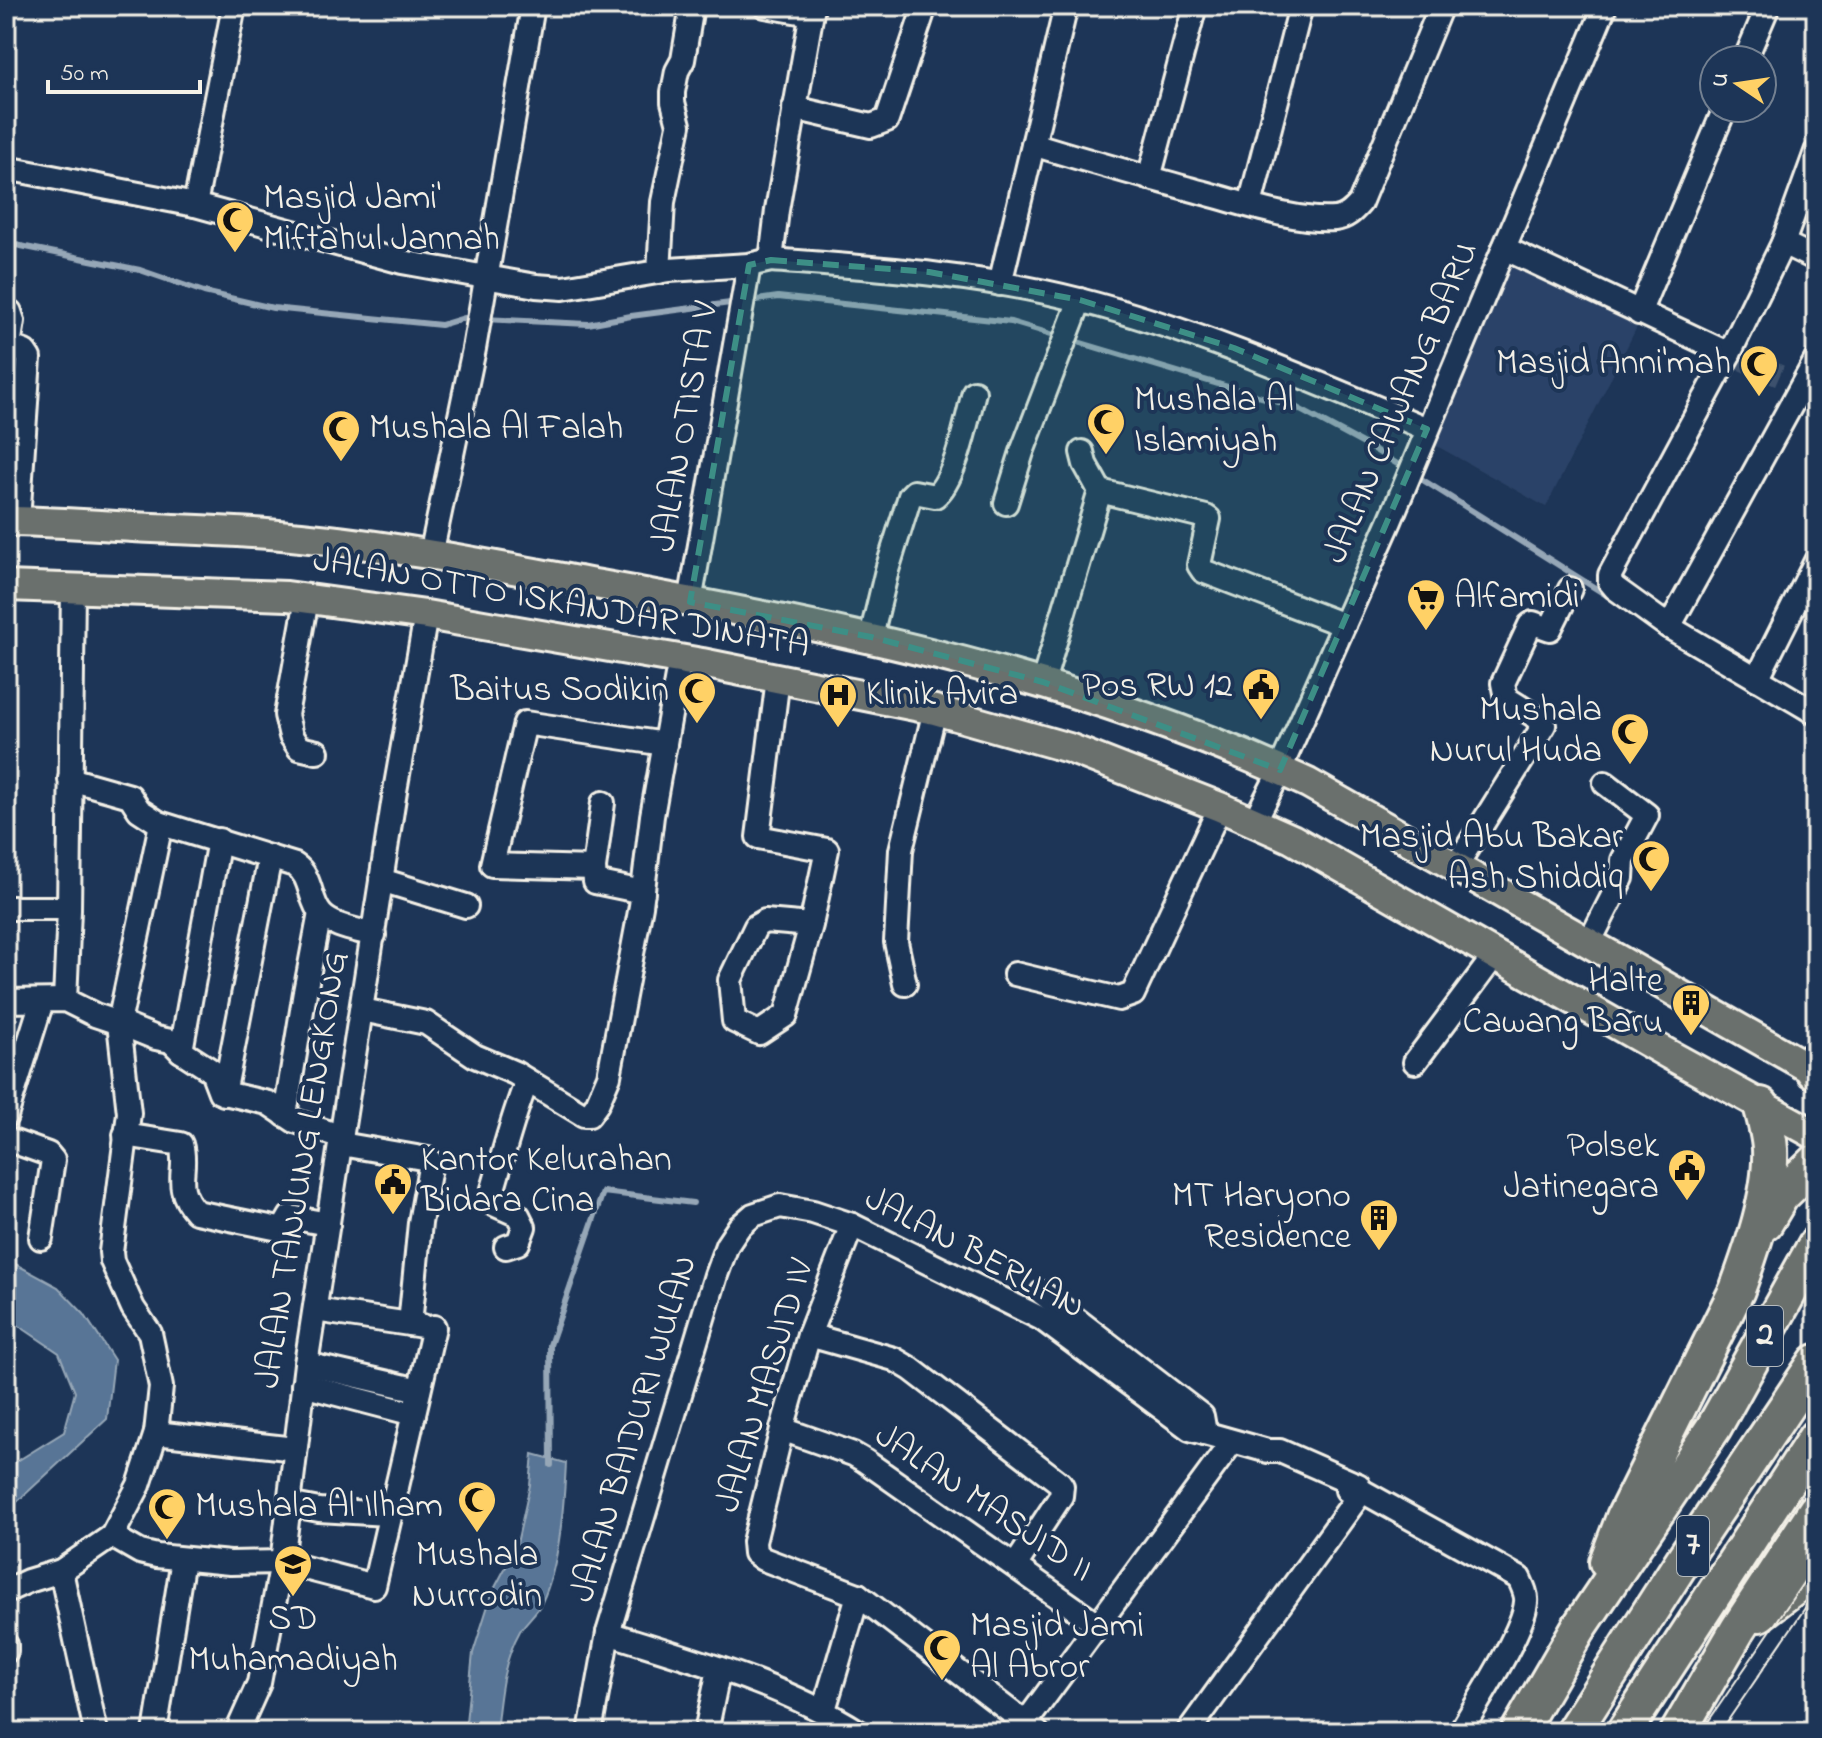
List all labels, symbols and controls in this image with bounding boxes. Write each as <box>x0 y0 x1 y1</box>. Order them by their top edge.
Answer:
scale bar <box>48 44 200 94</box>
north arrow <box>1698 44 1778 124</box>
text: 50 m <box>60 57 109 92</box>
text: U <box>1704 70 1739 91</box>
place label: Masjid Jami' Miftahul Jannah <box>263 173 500 267</box>
mosque icon: Masjid Jami' Miftahul Jannah <box>214 199 256 254</box>
street label: JALAN CAWANG BARU <box>1310 234 1494 572</box>
street label: JALAN OTISTA V <box>638 297 734 556</box>
place label: Masjid Anni'mah <box>1496 338 1731 391</box>
mosque icon: Masjid Anni'mah <box>1738 343 1780 398</box>
place label: Mushala Al Islamiyah <box>1134 375 1294 469</box>
mosque icon: Mushala Al Islamiyah <box>1085 401 1127 456</box>
place label: Mushala Al Falah <box>369 403 623 456</box>
mosque icon: Mushala Al Falah <box>320 408 362 463</box>
street label: JALAN OTTO ISKANDAR DINATA <box>309 534 813 674</box>
place label: Alfamidi <box>1454 572 1580 625</box>
supermarket icon: Alfamidi <box>1405 577 1447 632</box>
place label: Pos RW 12 <box>1082 661 1233 714</box>
place label: Baitus Sodikin <box>449 665 669 718</box>
public building icon: Pos RW 12 <box>1240 666 1282 721</box>
place label: Klinik Avira <box>866 669 1018 722</box>
mosque icon: Baitus Sodikin <box>676 670 718 725</box>
hospital icon: Klinik Avira <box>817 674 859 729</box>
place label: Mushala Nurul Huda <box>1429 685 1602 779</box>
mosque icon: Mushala Nurul Huda <box>1609 711 1651 766</box>
place label: Masjid Abu Bakar Ash Shiddiq <box>1360 812 1624 906</box>
mosque icon: Masjid Abu Bakar Ash Shiddiq <box>1630 838 1672 893</box>
street label: JALAN TANJUNG LENGKONG <box>242 948 364 1392</box>
place label: Halte Cawang Baru <box>1462 956 1664 1050</box>
building icon: Halte Cawang Baru <box>1670 982 1712 1037</box>
place label: Polsek Jatinegara <box>1503 1121 1659 1215</box>
place label: Kantor Kelurahan Bidara Cina <box>420 1135 672 1229</box>
public building icon: Polsek Jatinegara <box>1666 1147 1708 1202</box>
public building icon: Kantor Kelurahan Bidara Cina <box>372 1161 414 1216</box>
place label: MT Haryono Residence <box>1172 1171 1352 1265</box>
street label: JALAN BERLIAN <box>854 1174 1094 1334</box>
building icon: MT Haryono Residence <box>1358 1197 1400 1252</box>
street label: JALAN BAIDURI WULAN <box>557 1249 713 1609</box>
street label: JALAN MASJID IV <box>702 1252 830 1519</box>
road number: 2 <box>1747 1306 1783 1366</box>
street label: JALAN MASJID II <box>863 1411 1103 1597</box>
mosque icon: Mushala Nurrodin <box>456 1479 498 1534</box>
place label: Mushala Al Ilham <box>195 1481 443 1534</box>
mosque icon: Mushala Al Ilham <box>146 1486 188 1541</box>
road number: 7 <box>1677 1516 1709 1576</box>
place label: Mushala Nurrodin <box>412 1530 542 1624</box>
school or university icon: SD Muhamadiyah <box>272 1543 314 1598</box>
place label: SD Muhamadiyah <box>188 1594 398 1688</box>
place label: Masjid Jami Al Abror <box>970 1601 1144 1695</box>
mosque icon: Masjid Jami Al Abror <box>921 1627 963 1682</box>

